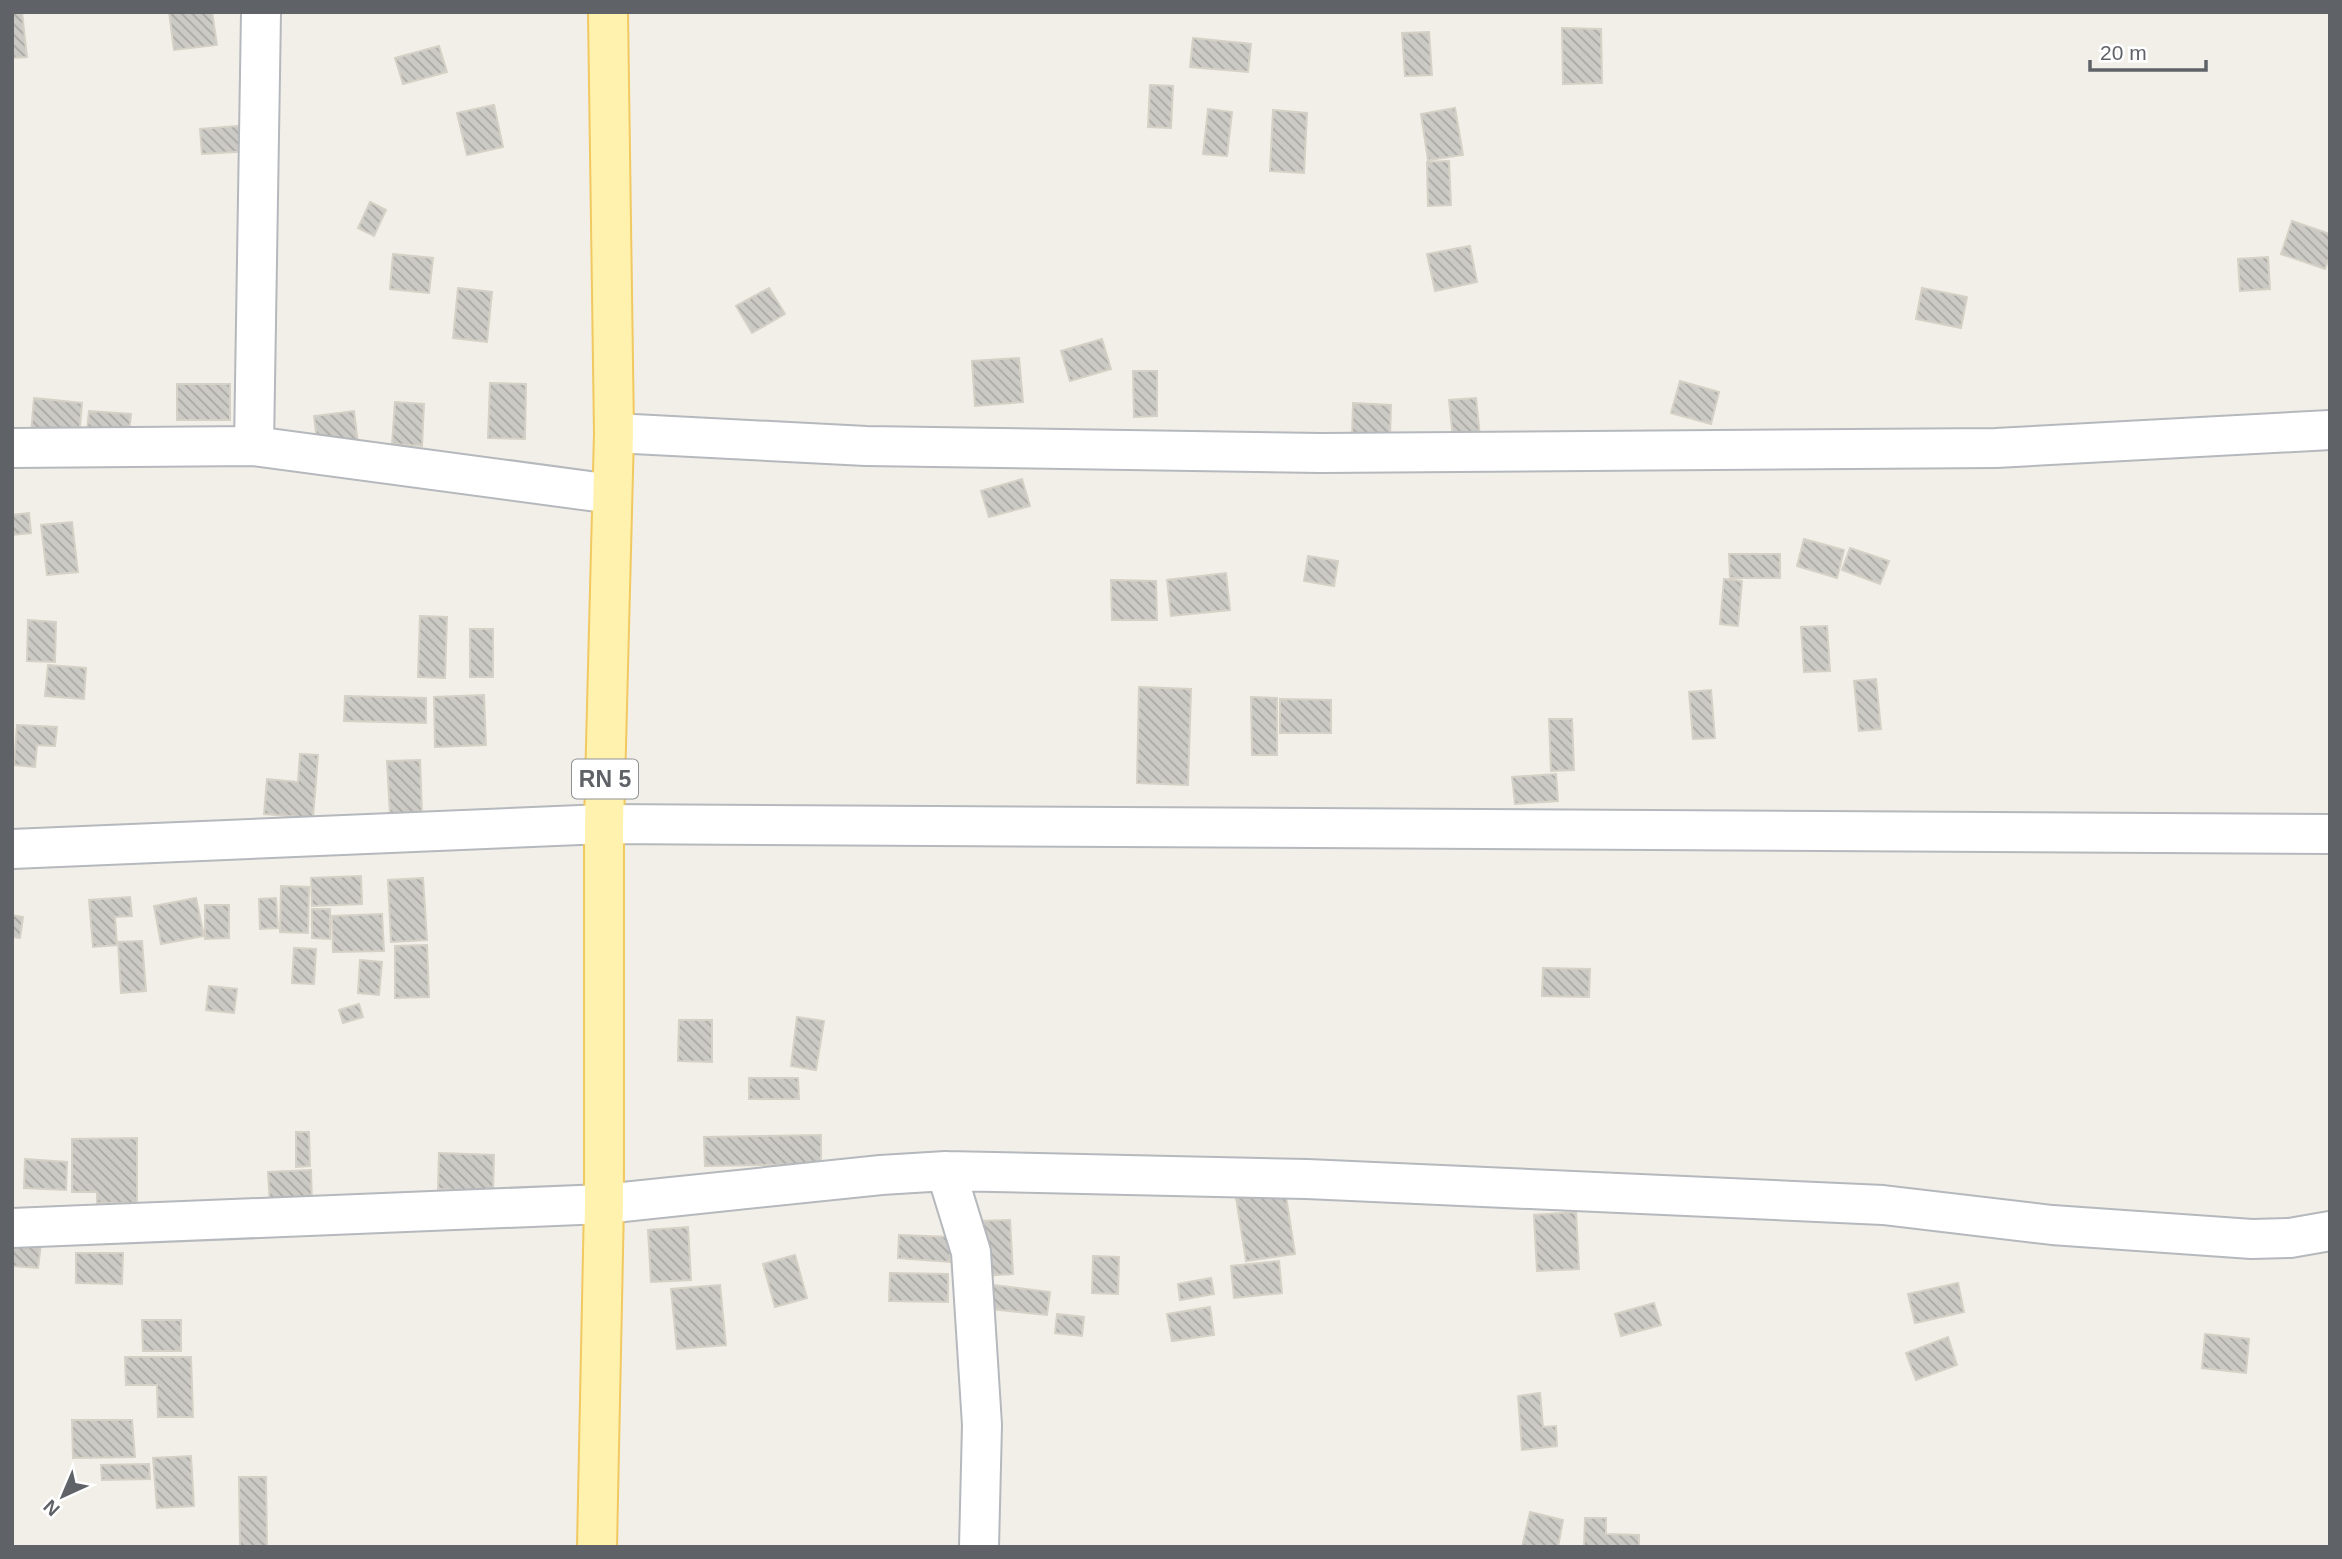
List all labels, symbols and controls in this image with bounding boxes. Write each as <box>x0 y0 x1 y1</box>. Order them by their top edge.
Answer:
scale bar <box>2090 28 2206 72</box>
text: 20 m <box>2100 41 2147 64</box>
road number: RN 5 <box>572 760 638 799</box>
north arrow <box>28 1461 98 1531</box>
text: N <box>39 1496 64 1520</box>

